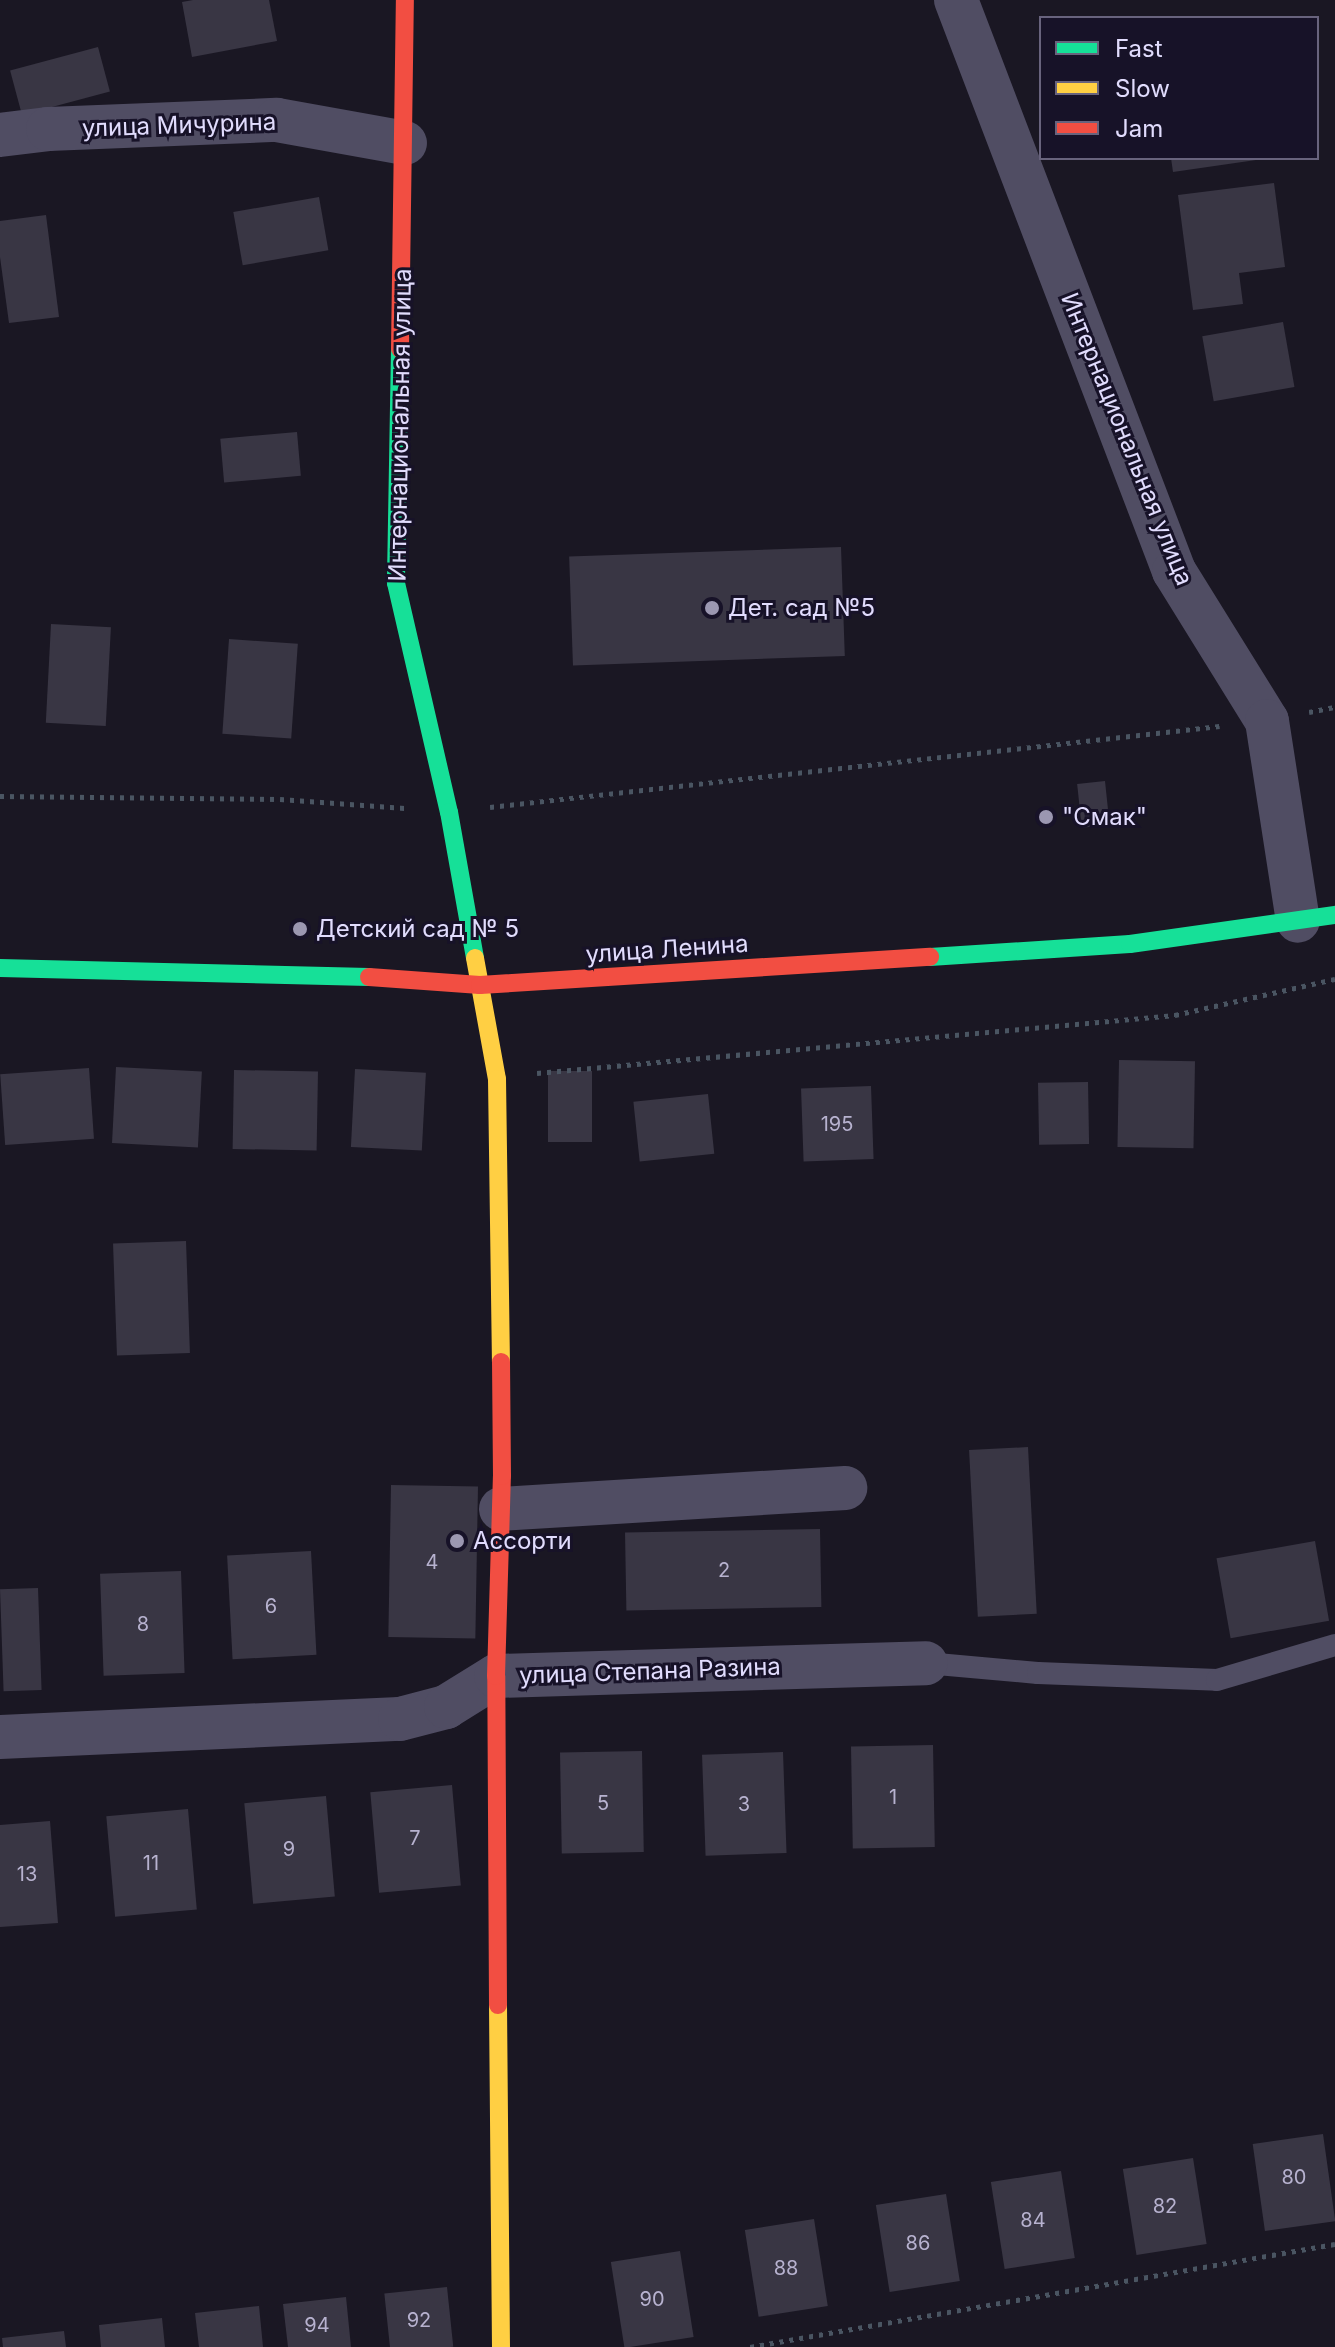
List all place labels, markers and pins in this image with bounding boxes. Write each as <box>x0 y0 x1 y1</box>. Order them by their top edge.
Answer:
place label: Дет. сад №5 <box>728 594 875 622</box>
marker: Дет. сад №5 <box>703 599 721 617</box>
place label: "Смак" <box>1062 803 1147 831</box>
marker: "Смак" <box>1037 808 1055 826</box>
place label: Детский сад № 5 <box>316 915 519 943</box>
marker: Детский сад № 5 <box>291 920 309 938</box>
place label: Ассорти <box>473 1527 572 1555</box>
marker: Ассорти <box>448 1532 466 1550</box>

